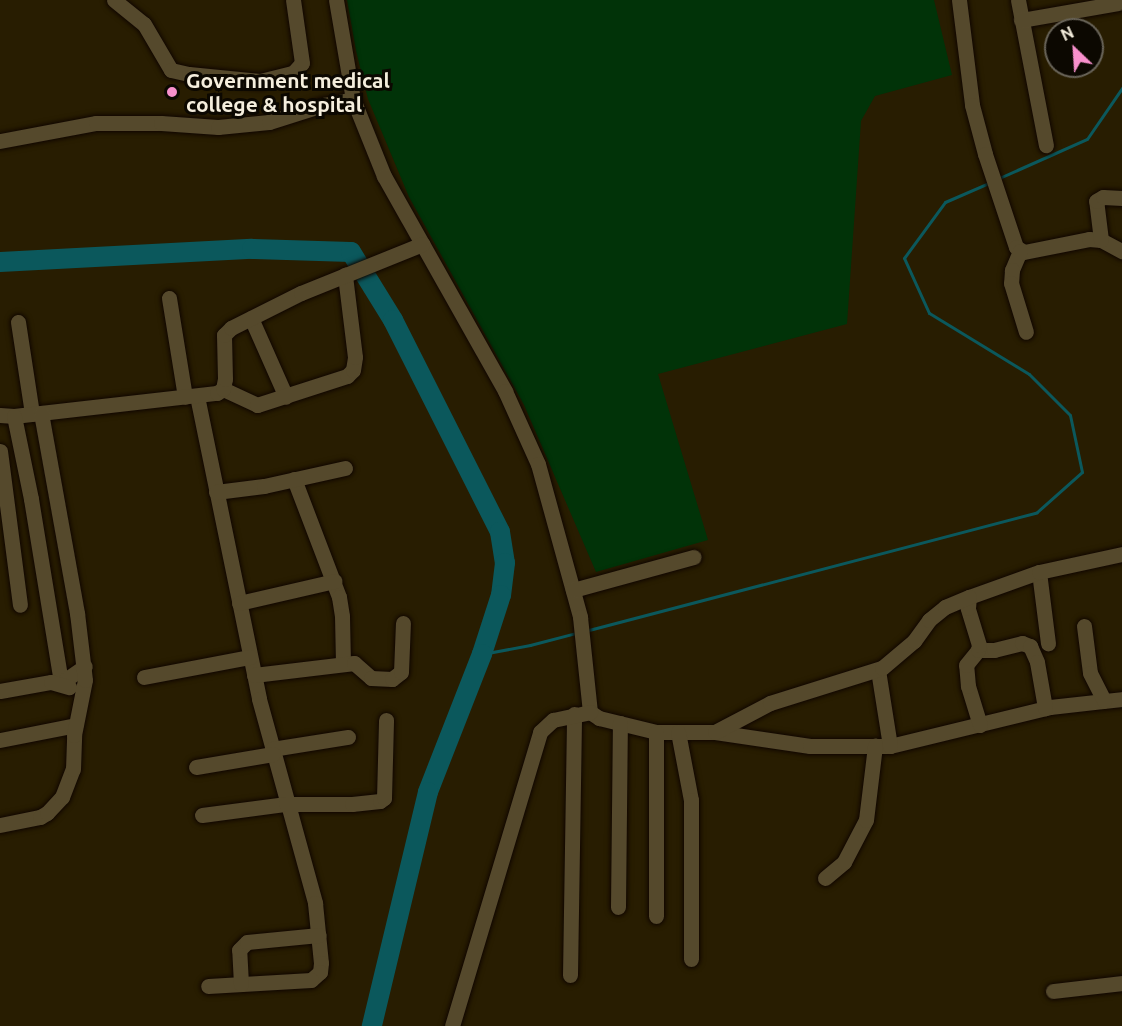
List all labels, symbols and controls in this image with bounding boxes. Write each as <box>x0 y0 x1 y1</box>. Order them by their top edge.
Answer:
north arrow <box>1044 18 1104 78</box>
text: N <box>1058 23 1076 44</box>
place label: Government medical college & hospital <box>186 67 390 117</box>
marker: Government medical college & hospital <box>163 83 181 101</box>

